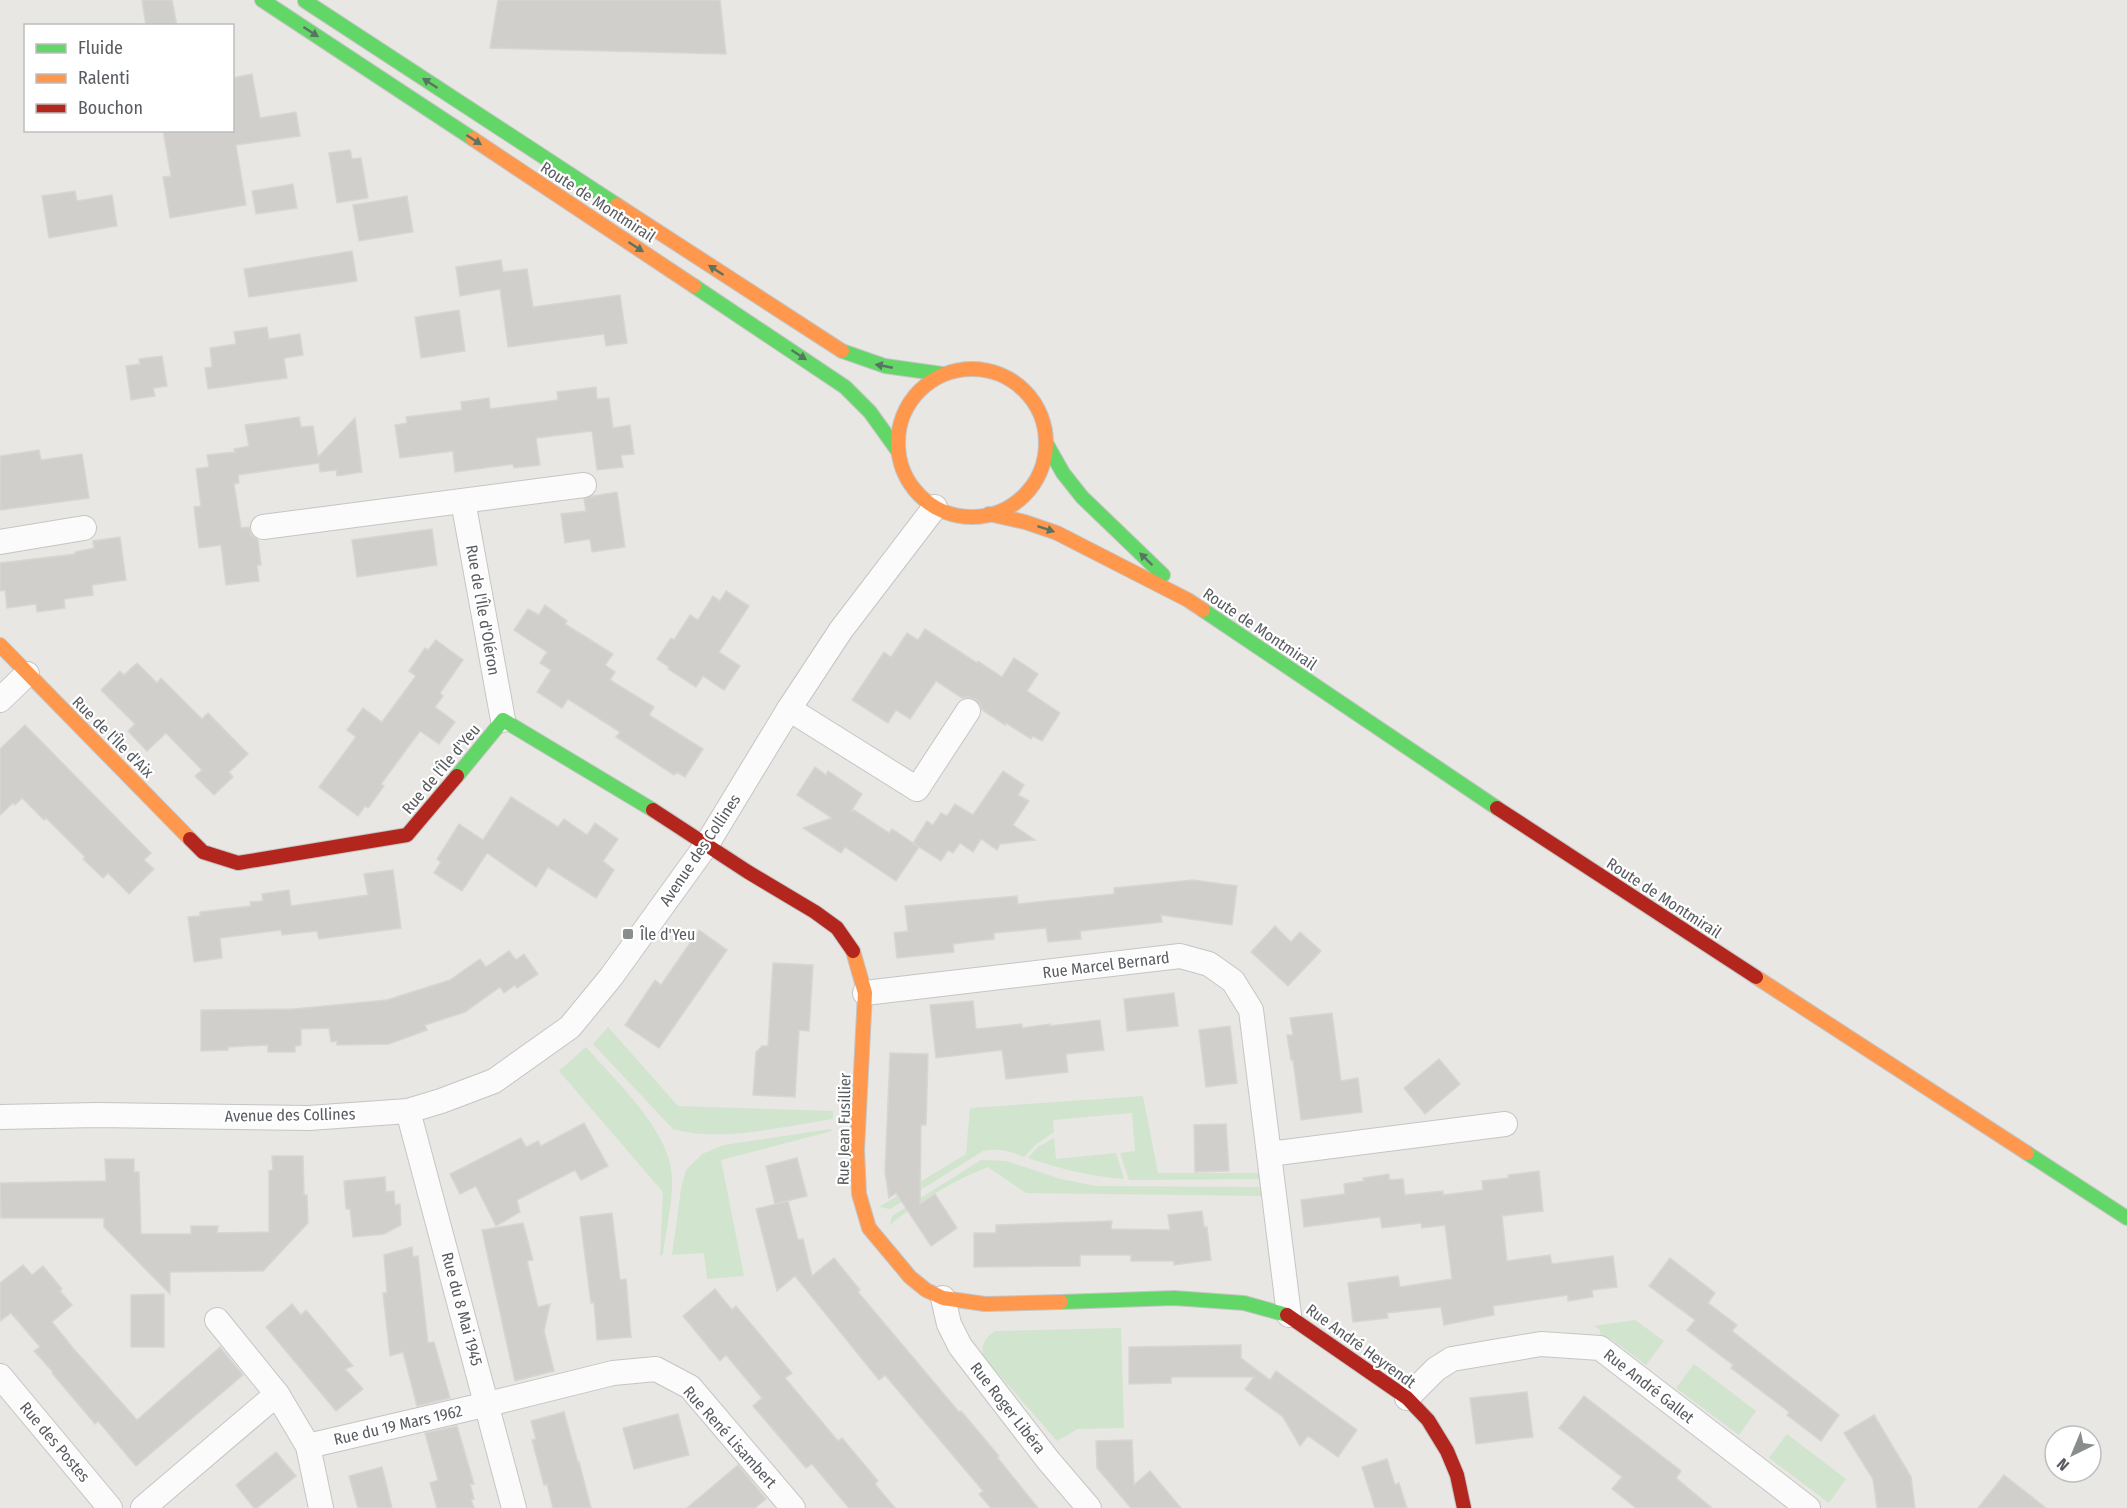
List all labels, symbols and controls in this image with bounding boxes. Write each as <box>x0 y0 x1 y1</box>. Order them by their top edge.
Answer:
legend <box>24 24 234 132</box>
one-way arrow <box>303 26 319 37</box>
text: Fluide <box>78 37 123 59</box>
text: Ralenti <box>78 67 130 89</box>
one-way arrow <box>422 78 438 89</box>
text: Bouchon <box>78 97 143 119</box>
one-way arrow <box>465 134 481 146</box>
street label: Route de Montmirail <box>537 158 659 246</box>
one-way arrow <box>628 242 645 253</box>
one-way arrow <box>708 265 724 276</box>
one-way arrow <box>791 349 807 360</box>
one-way arrow <box>875 361 894 370</box>
one-way arrow <box>1037 525 1055 534</box>
street label: Rue de l'Île d'Oléron <box>462 543 504 677</box>
one-way arrow <box>1138 552 1153 566</box>
street label: Route de Montmirail <box>1199 584 1321 674</box>
street label: Rue de l'Île d'Aix <box>68 692 158 782</box>
street label: Rue de l'Île d'Yeu <box>398 720 484 818</box>
street label: Avenue des Collines <box>656 790 745 910</box>
street label: Route de Montmirail <box>1603 854 1725 942</box>
place label: Île d'Yeu <box>639 925 695 944</box>
marker: Île d'Yeu <box>621 927 635 941</box>
street label: Rue Marcel Bernard <box>1041 948 1171 982</box>
street label: Rue Jean Fusillier <box>834 1072 854 1185</box>
street label: Avenue des Collines <box>224 1104 356 1126</box>
street label: Rue du 8 Mai 1945 <box>438 1250 486 1368</box>
street label: Rue André Heyrendt <box>1302 1300 1420 1393</box>
street label: Rue André Gallet <box>1600 1345 1699 1428</box>
street label: Rue Roger Libéra <box>966 1359 1050 1458</box>
street label: Rue René Lisambert <box>679 1382 781 1492</box>
street label: Rue des Postes <box>16 1398 94 1486</box>
street label: Rue du 19 Mars 1962 <box>332 1401 464 1449</box>
north arrow <box>2043 1424 2103 1484</box>
text: N <box>2053 1454 2073 1475</box>

